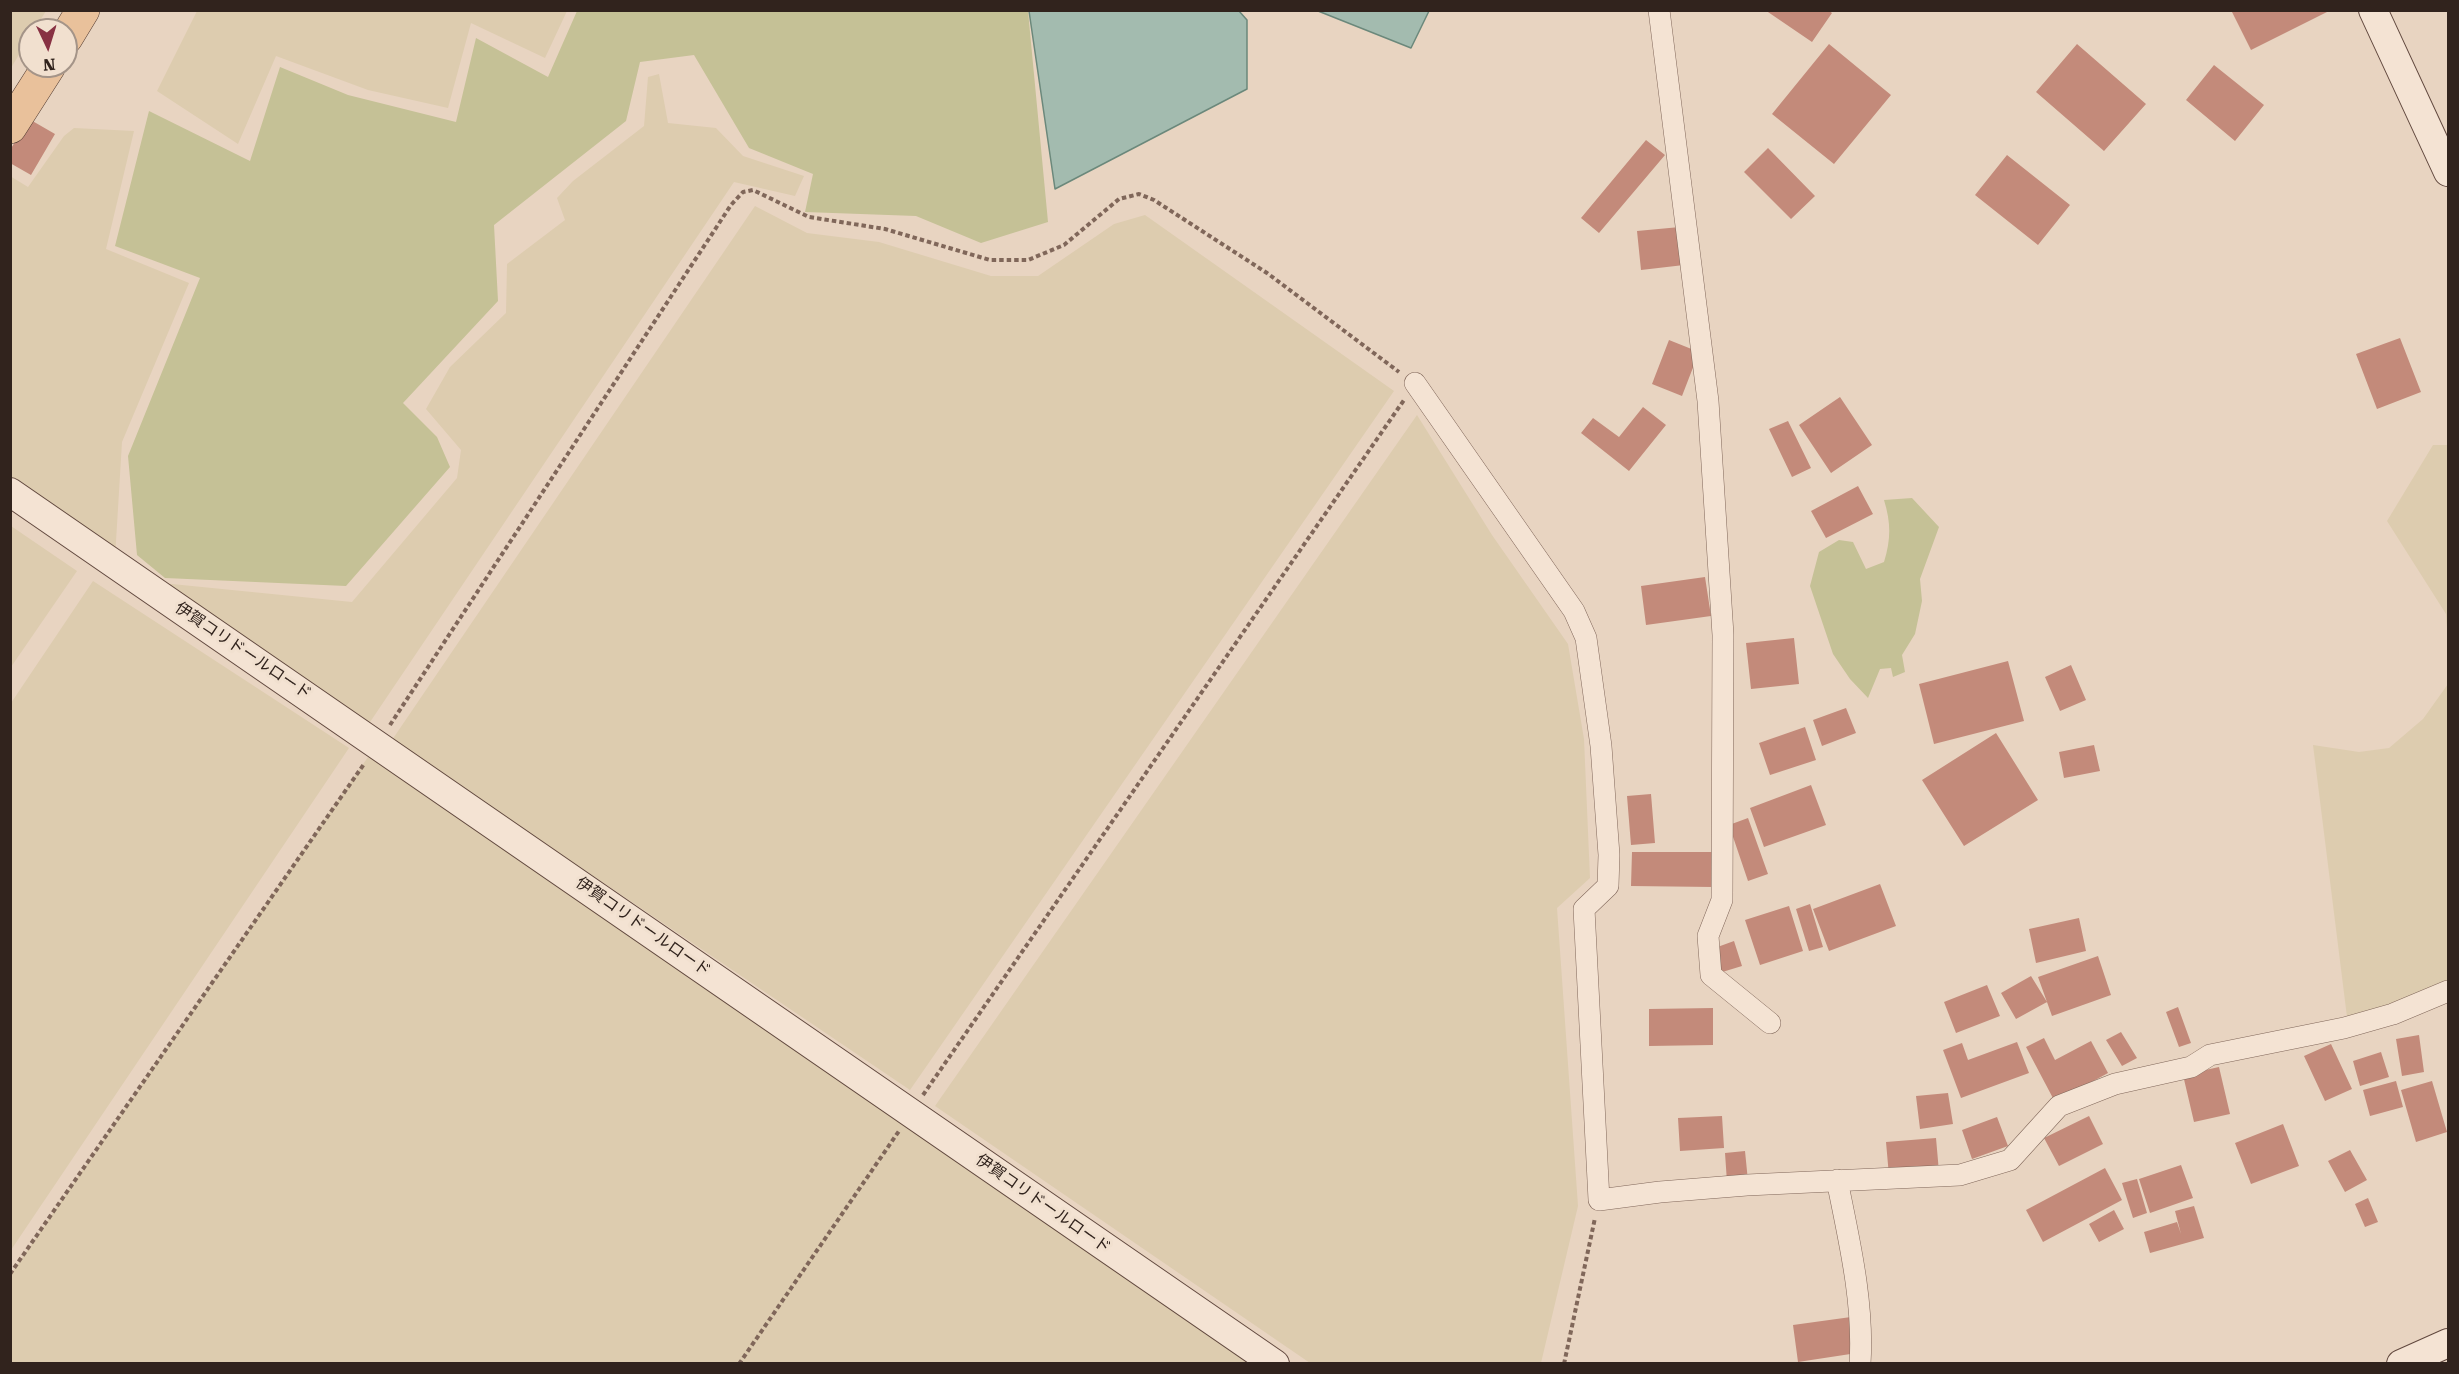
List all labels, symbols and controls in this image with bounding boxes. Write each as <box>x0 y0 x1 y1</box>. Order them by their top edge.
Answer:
north arrow <box>18 18 78 78</box>
text: N <box>42 55 56 74</box>
street label: 伊賀コリドールロード <box>171 598 315 704</box>
street label: 伊賀コリドールロード <box>572 873 714 981</box>
street label: 伊賀コリドールロード <box>972 1150 1114 1258</box>

